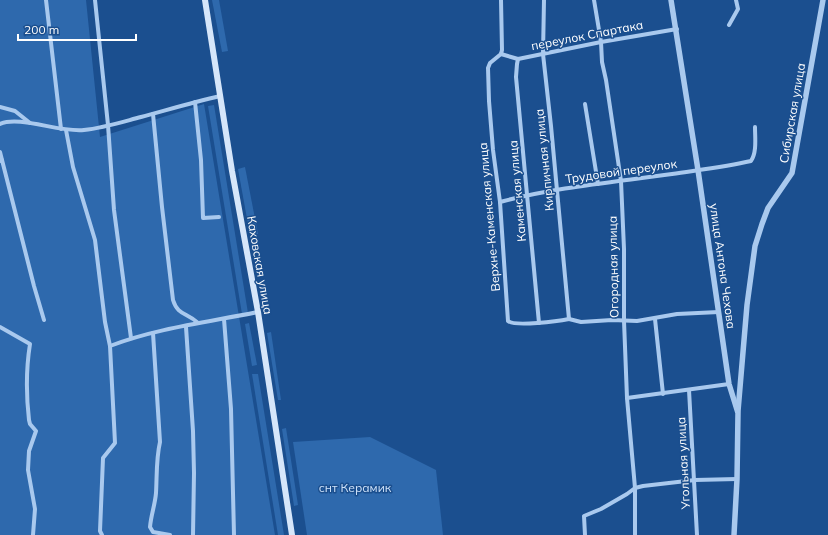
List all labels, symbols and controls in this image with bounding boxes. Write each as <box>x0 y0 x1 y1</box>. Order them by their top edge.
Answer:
scale bar <box>18 16 136 42</box>
street label: переулок Спартака <box>530 17 644 53</box>
text: 200 m <box>24 22 59 37</box>
street label: Сибирская улица <box>776 62 808 164</box>
street label: Кирпичная улица <box>531 108 557 212</box>
street label: Каменская улица <box>505 140 529 242</box>
street label: Верхне-Каменская улица <box>475 142 503 292</box>
street label: Трудовой переулок <box>564 156 678 186</box>
street label: улица Антона Чехова <box>707 202 739 330</box>
street label: Каховская улица <box>244 215 276 315</box>
street label: Огородная улица <box>605 216 621 318</box>
street label: Угольная улица <box>673 416 693 511</box>
park label: снт Керамик <box>319 480 392 495</box>

